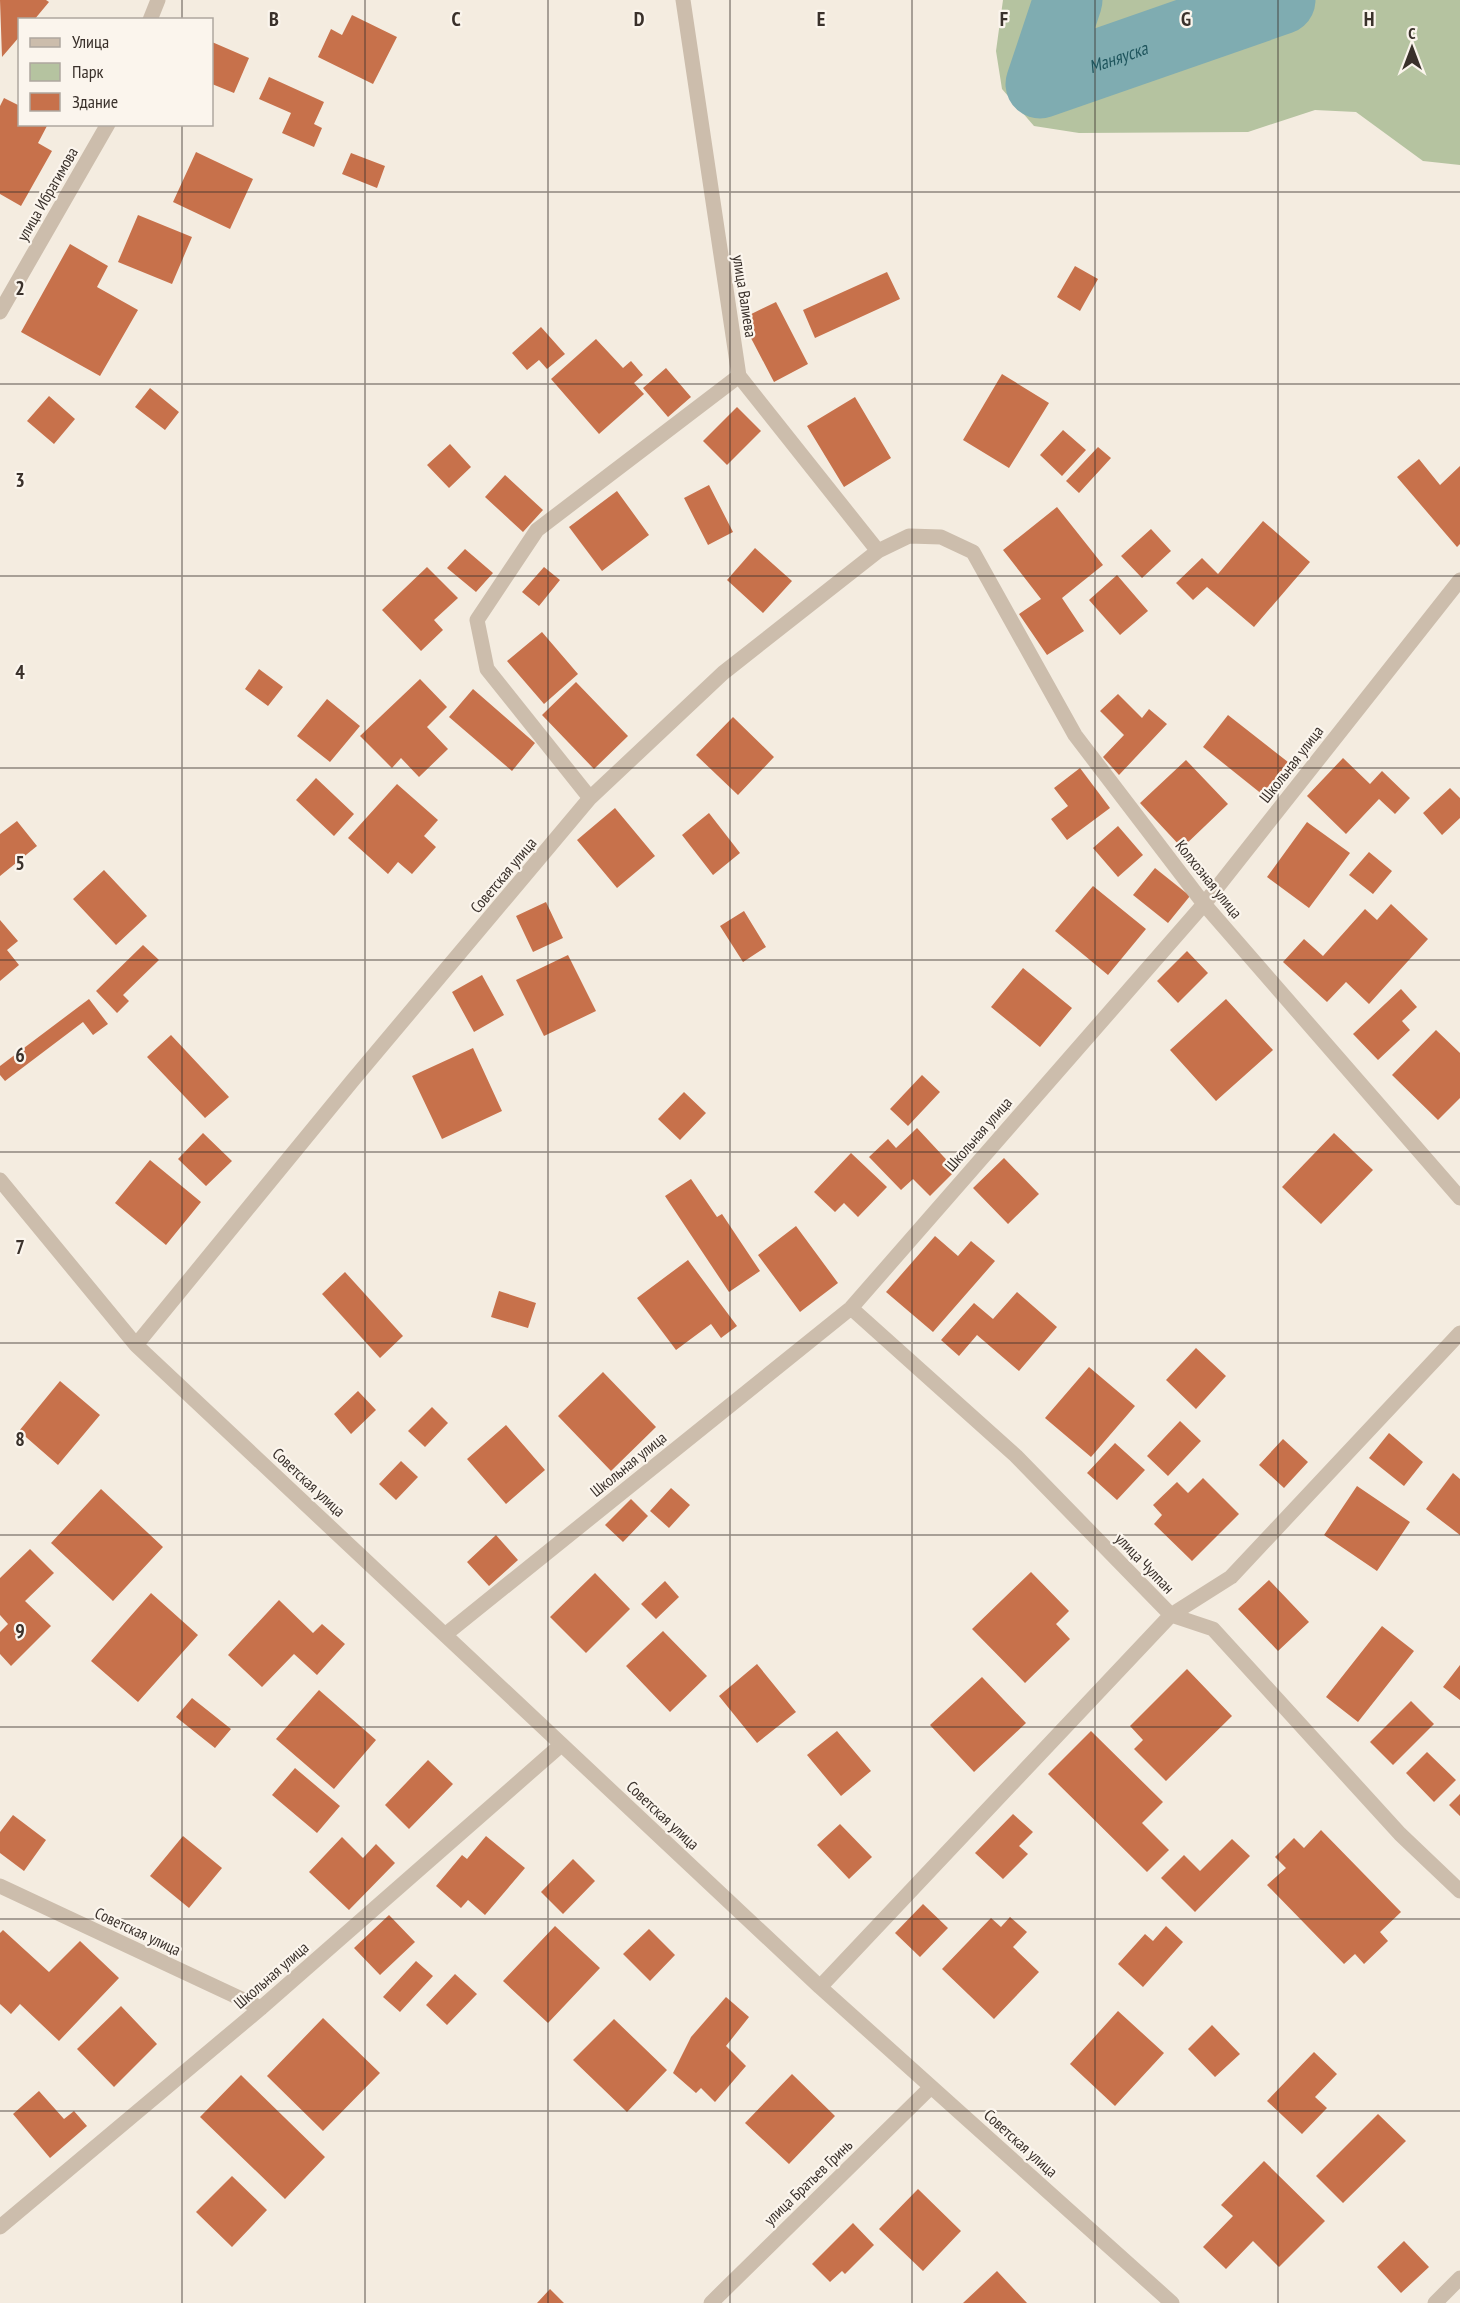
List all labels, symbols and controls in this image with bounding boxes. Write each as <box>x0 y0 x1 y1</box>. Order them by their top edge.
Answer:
text: B <box>269 6 279 32</box>
text: C <box>451 6 461 32</box>
text: D <box>634 6 645 32</box>
text: E <box>817 6 825 32</box>
text: F <box>1000 6 1008 32</box>
text: G <box>1181 6 1191 32</box>
text: H <box>1364 6 1374 32</box>
legend <box>18 18 213 126</box>
north arrow <box>1382 18 1442 78</box>
text: С <box>1408 23 1416 43</box>
text: Улица <box>72 30 109 53</box>
water label: Маняуска <box>1085 36 1151 78</box>
text: Парк <box>72 60 103 83</box>
text: Здание <box>72 90 118 113</box>
street label: улица Ибрагимова <box>12 144 82 244</box>
street label: улица Валиева <box>729 253 761 339</box>
text: 2 <box>15 275 25 301</box>
text: 3 <box>15 467 25 493</box>
text: 4 <box>15 659 25 685</box>
street label: Школьная улица <box>1255 721 1327 807</box>
street label: Советская улица <box>466 833 540 917</box>
street label: Колхозная улица <box>1171 836 1247 922</box>
text: 5 <box>15 850 25 876</box>
text: 6 <box>15 1042 25 1068</box>
street label: Школьная улица <box>940 1093 1016 1175</box>
text: 7 <box>15 1234 25 1260</box>
text: 8 <box>15 1426 25 1452</box>
street label: Школьная улица <box>586 1427 670 1501</box>
street label: Советская улица <box>268 1443 350 1521</box>
street label: улица Чулпан <box>1111 1529 1179 1598</box>
text: 9 <box>15 1618 25 1644</box>
street label: Советская улица <box>622 1776 704 1854</box>
street label: Советская улица <box>92 1902 184 1960</box>
street label: Школьная улица <box>230 1937 312 2013</box>
street label: Советская улица <box>980 2105 1062 2181</box>
street label: улица Братьев Гринь <box>760 2135 856 2229</box>

